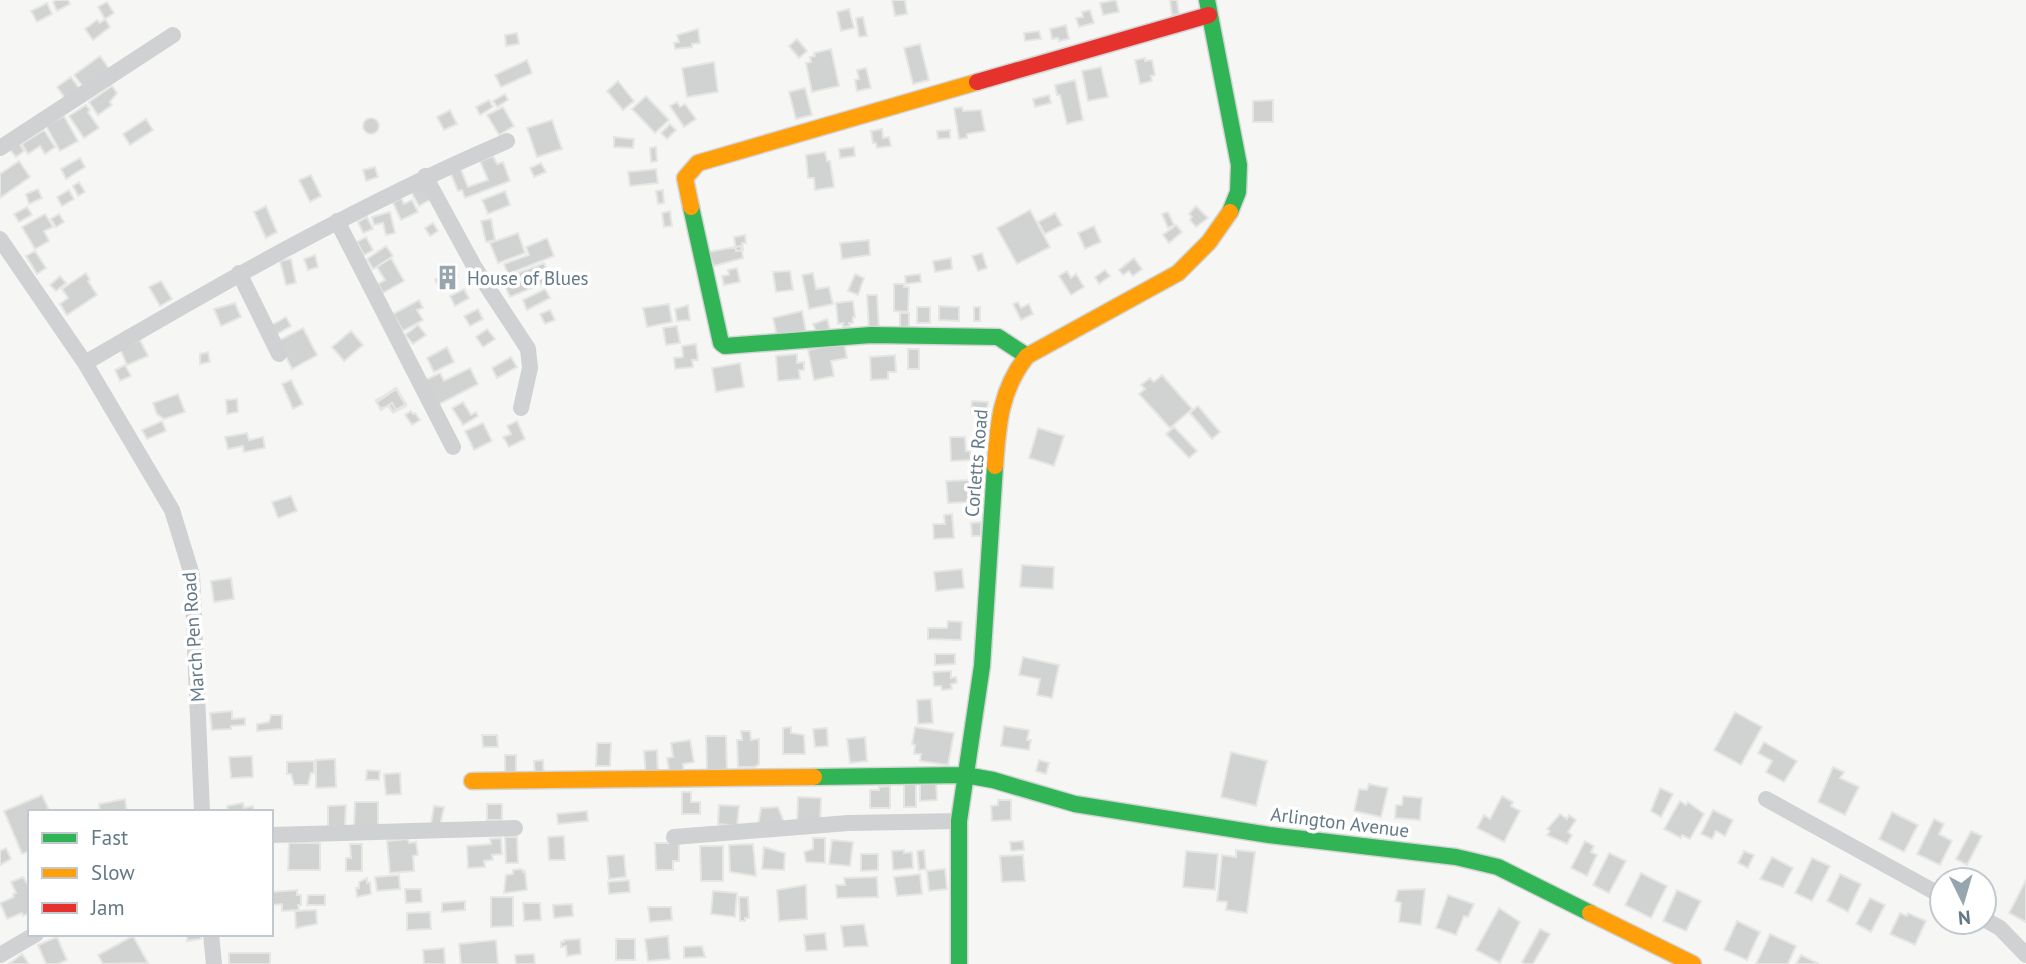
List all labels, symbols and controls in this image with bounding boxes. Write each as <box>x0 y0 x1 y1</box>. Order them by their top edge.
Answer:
building icon: House of Blues <box>433 264 461 292</box>
place label: House of Blues <box>467 266 589 290</box>
street label: Corletts Road <box>959 408 993 518</box>
street label: March Pen Road <box>176 571 210 703</box>
street label: Arlington Avenue <box>1269 802 1411 842</box>
legend <box>28 810 273 936</box>
text: Fast <box>91 824 128 851</box>
text: Slow <box>91 859 135 886</box>
north arrow <box>1928 866 1998 936</box>
text: Jam <box>90 894 125 921</box>
text: N <box>1957 905 1972 930</box>

